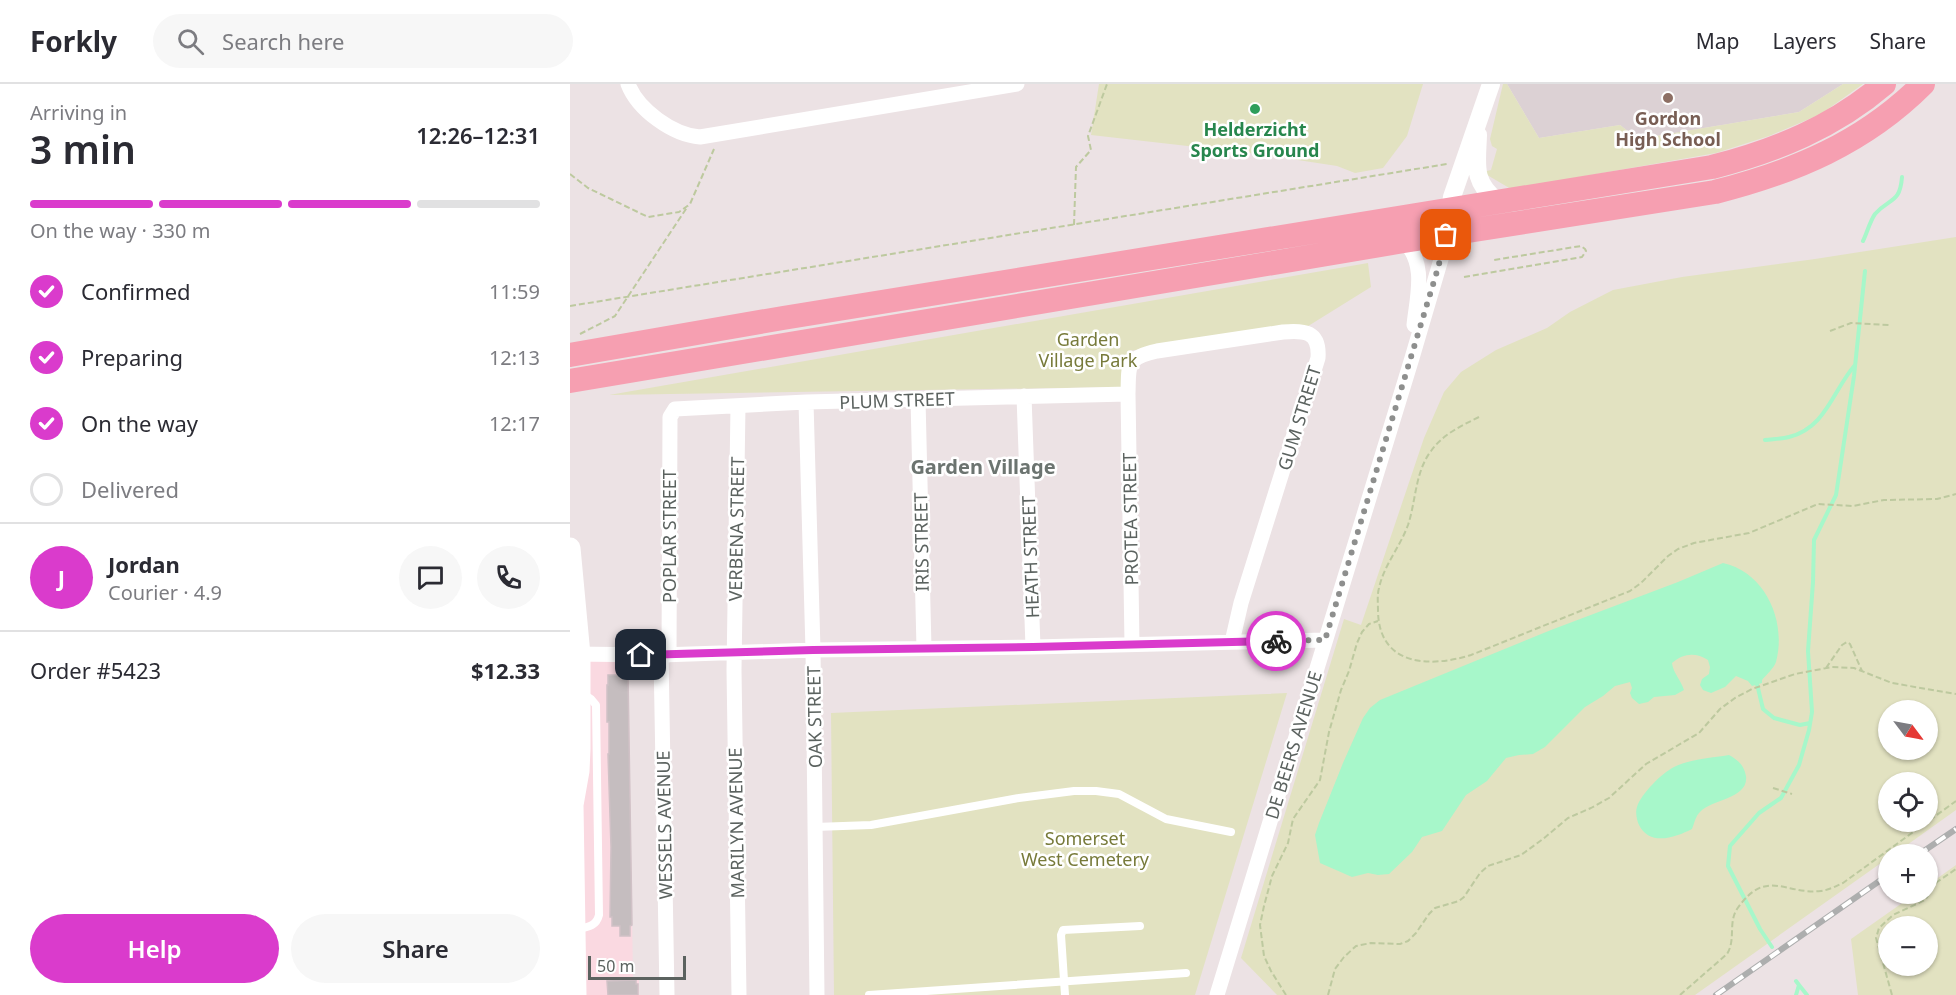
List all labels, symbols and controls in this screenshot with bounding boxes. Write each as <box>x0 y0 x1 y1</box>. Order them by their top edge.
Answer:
search box <box>153 14 573 68</box>
text: Forkly <box>30 22 117 60</box>
icon: search <box>174 25 207 58</box>
text: Search here <box>222 26 345 56</box>
text: Map <box>1696 27 1740 55</box>
text: Layers <box>1773 27 1837 55</box>
text: Share <box>1870 27 1926 55</box>
marker: Gordon High School <box>1661 91 1675 105</box>
text: Arriving in <box>30 99 127 126</box>
marker: Helderzicht Sports Ground <box>1248 102 1262 116</box>
place label: Gordon High School <box>1615 106 1721 151</box>
place label: Helderzicht Sports Ground <box>1191 117 1319 162</box>
text: 12:26–12:31 <box>416 120 540 150</box>
text: 3 min <box>30 122 136 175</box>
pin <box>1420 209 1471 260</box>
text: On the way · 330 m <box>30 217 210 244</box>
icon: bag <box>1429 218 1462 251</box>
icon: check <box>30 275 63 308</box>
text: Confirmed <box>81 276 191 306</box>
text: 11:59 <box>489 278 540 305</box>
park label: Garden Village Park <box>1039 327 1138 372</box>
icon: check <box>30 341 63 374</box>
text: Preparing <box>81 342 183 372</box>
text: 12:13 <box>489 344 540 371</box>
street label: GUM STREET <box>1272 363 1326 473</box>
street label: PLUM STREET <box>839 386 955 414</box>
icon: check <box>30 407 63 440</box>
text: On the way <box>81 408 198 438</box>
text: 12:17 <box>489 410 540 437</box>
street label: PROTEA STREET <box>1117 452 1143 586</box>
district label: Garden Village <box>910 453 1056 480</box>
street label: VERBENA STREET <box>723 456 749 602</box>
street label: POPLAR STREET <box>657 469 681 603</box>
text: Delivered <box>81 474 179 504</box>
street label: IRIS STREET <box>908 492 934 592</box>
street label: HEATH STREET <box>1016 495 1044 619</box>
button: chat <box>399 546 462 609</box>
button: phone <box>477 546 540 609</box>
text: Jordan <box>108 549 180 579</box>
text: J <box>58 562 65 592</box>
text: Courier · 4.9 <box>108 579 222 606</box>
courier <box>1246 611 1306 671</box>
icon: bike <box>1260 625 1293 658</box>
pin <box>615 629 666 680</box>
icon: home <box>624 638 657 671</box>
text: Order #5423 <box>30 655 161 685</box>
text: $12.33 <box>471 655 540 685</box>
street label: OAK STREET <box>801 666 827 768</box>
street label: DE BEERS AVENUE <box>1259 668 1327 822</box>
north arrow <box>1878 700 1938 760</box>
map controls <box>1878 700 1938 976</box>
street label: MARILYN AVENUE <box>723 747 749 899</box>
street label: WESSELS AVENUE <box>651 750 677 900</box>
button: locate <box>1878 772 1938 832</box>
park label: Somerset West Cemetery <box>1021 826 1150 871</box>
button: + <box>1878 844 1938 904</box>
button: Help <box>30 914 279 983</box>
button: Share <box>291 914 540 983</box>
button: − <box>1878 916 1938 976</box>
scale bar <box>588 953 686 980</box>
text: 50 m <box>597 955 634 977</box>

